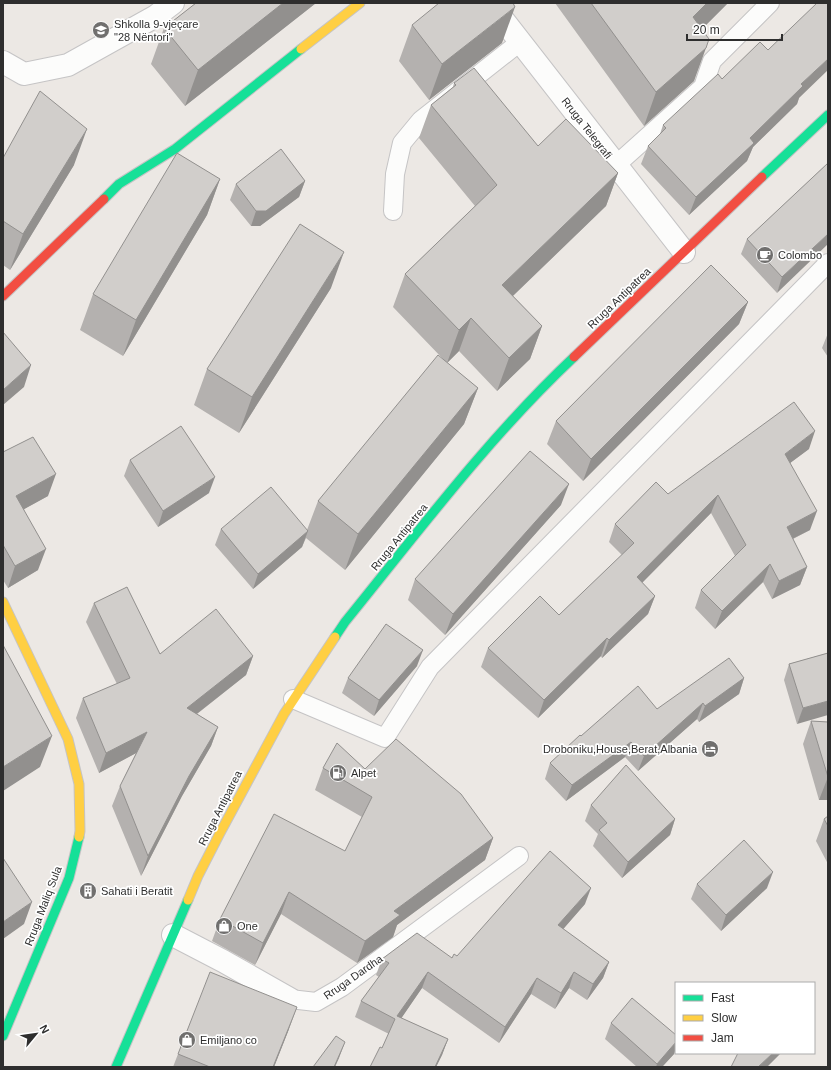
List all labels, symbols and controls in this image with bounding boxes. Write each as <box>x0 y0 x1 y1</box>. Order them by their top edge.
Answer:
scale bar <box>687 16 782 42</box>
place label: Shkolla 9-vjeçare "28 Nëntori" <box>114 18 198 43</box>
school or university icon: Shkolla 9-vjeçare "28 Nëntori" <box>91 20 111 40</box>
text: 20 m <box>693 23 720 37</box>
street label: Rruga Telegrafi <box>559 95 615 161</box>
cafe icon: Colombo <box>755 245 775 265</box>
place label: Colombo <box>778 249 822 261</box>
street label: Rruga Antipatrea <box>585 264 653 331</box>
street label: Rruga Antipatrea <box>368 500 430 573</box>
hotel icon: Droboniku,House,Berat,Albania <box>700 739 720 759</box>
place label: Droboniku,House,Berat,Albania <box>543 743 698 755</box>
fuel station icon: Alpet <box>328 763 348 783</box>
place label: Alpet <box>351 767 376 779</box>
street label: Rruga Antipatrea <box>196 768 244 848</box>
street label: Rruga Maliq Sula <box>22 864 64 948</box>
building icon: Sahati i Beratit <box>78 881 98 901</box>
place label: Sahati i Beratit <box>101 885 173 897</box>
shop icon: One <box>214 916 234 936</box>
place label: One <box>237 920 258 932</box>
street label: Rruga Dardha <box>321 952 385 1002</box>
legend <box>675 982 815 1054</box>
text: Fast <box>711 991 735 1005</box>
text: Slow <box>711 1011 737 1025</box>
north arrow <box>16 1014 56 1054</box>
text: N <box>38 1023 52 1036</box>
shop icon: Emiljano co <box>177 1030 197 1050</box>
text: Jam <box>711 1031 734 1045</box>
place label: Emiljano co <box>200 1034 257 1046</box>

